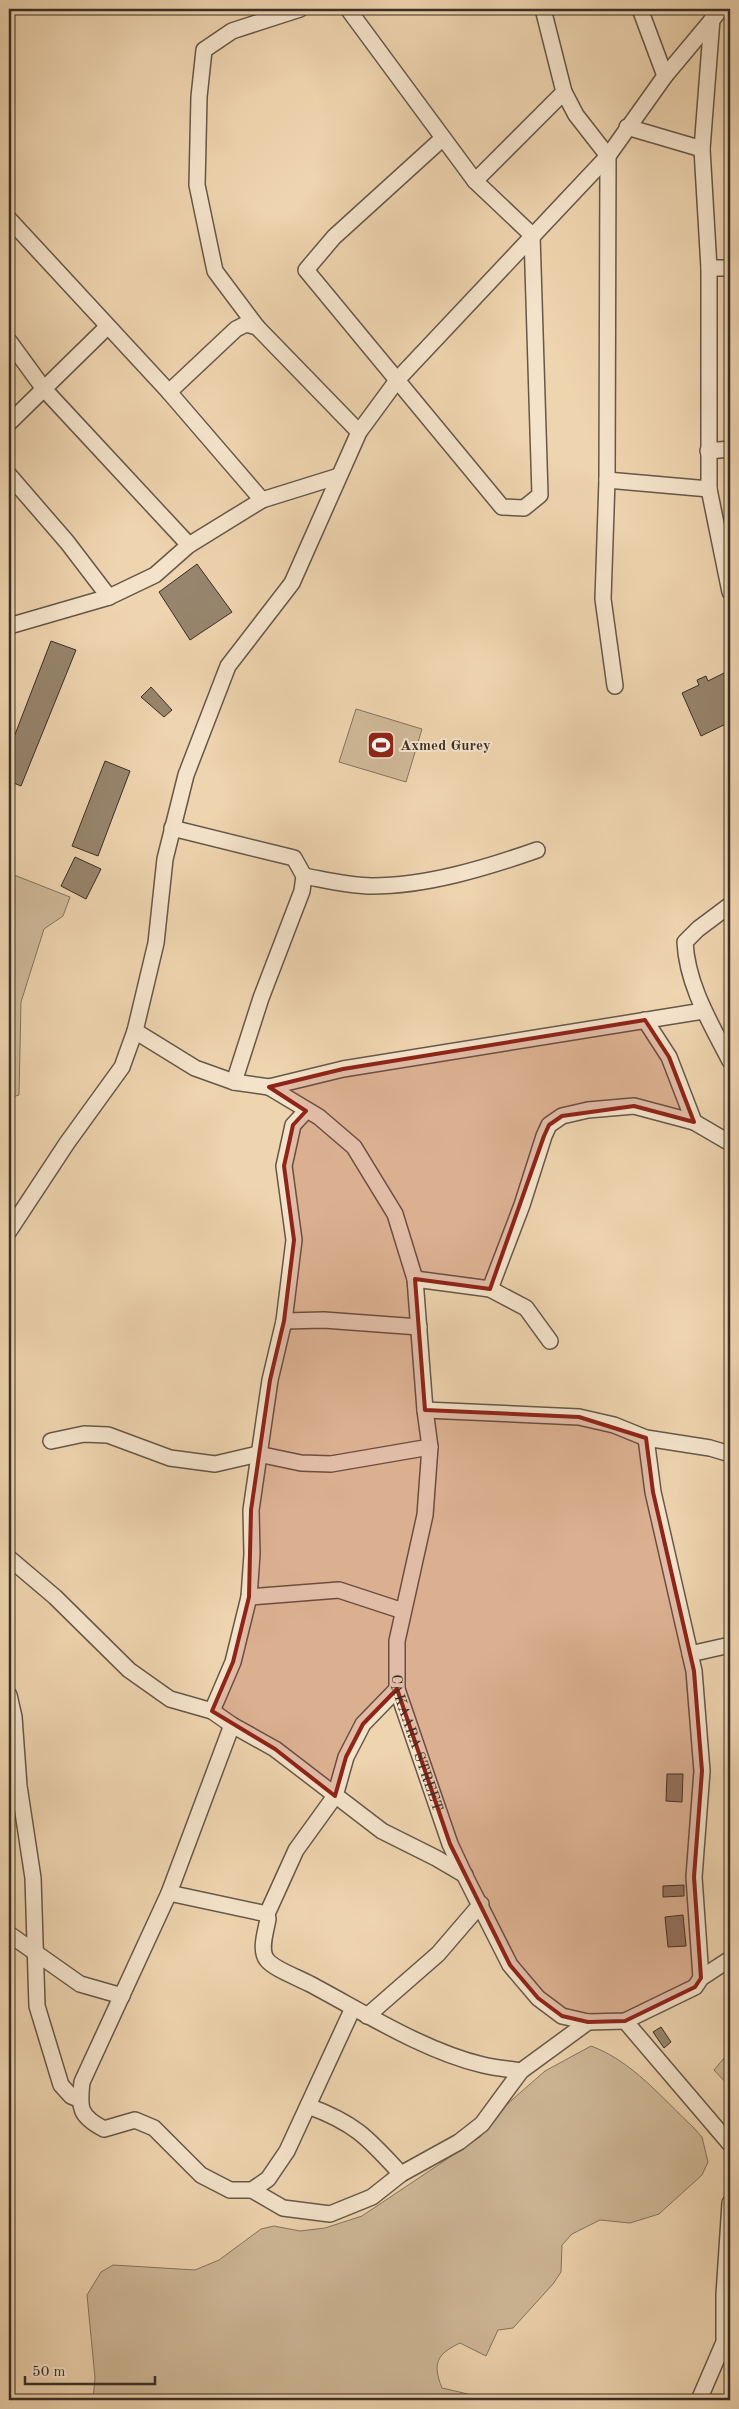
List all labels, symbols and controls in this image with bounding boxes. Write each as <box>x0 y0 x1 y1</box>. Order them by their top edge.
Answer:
sports icon: Axmed Gurey <box>366 730 396 760</box>
place label: Axmed Gurey <box>400 739 491 754</box>
street label: CAKAARA STREET <box>387 1674 444 1814</box>
scale bar <box>25 2354 155 2386</box>
text: 50 m <box>32 2365 66 2380</box>

